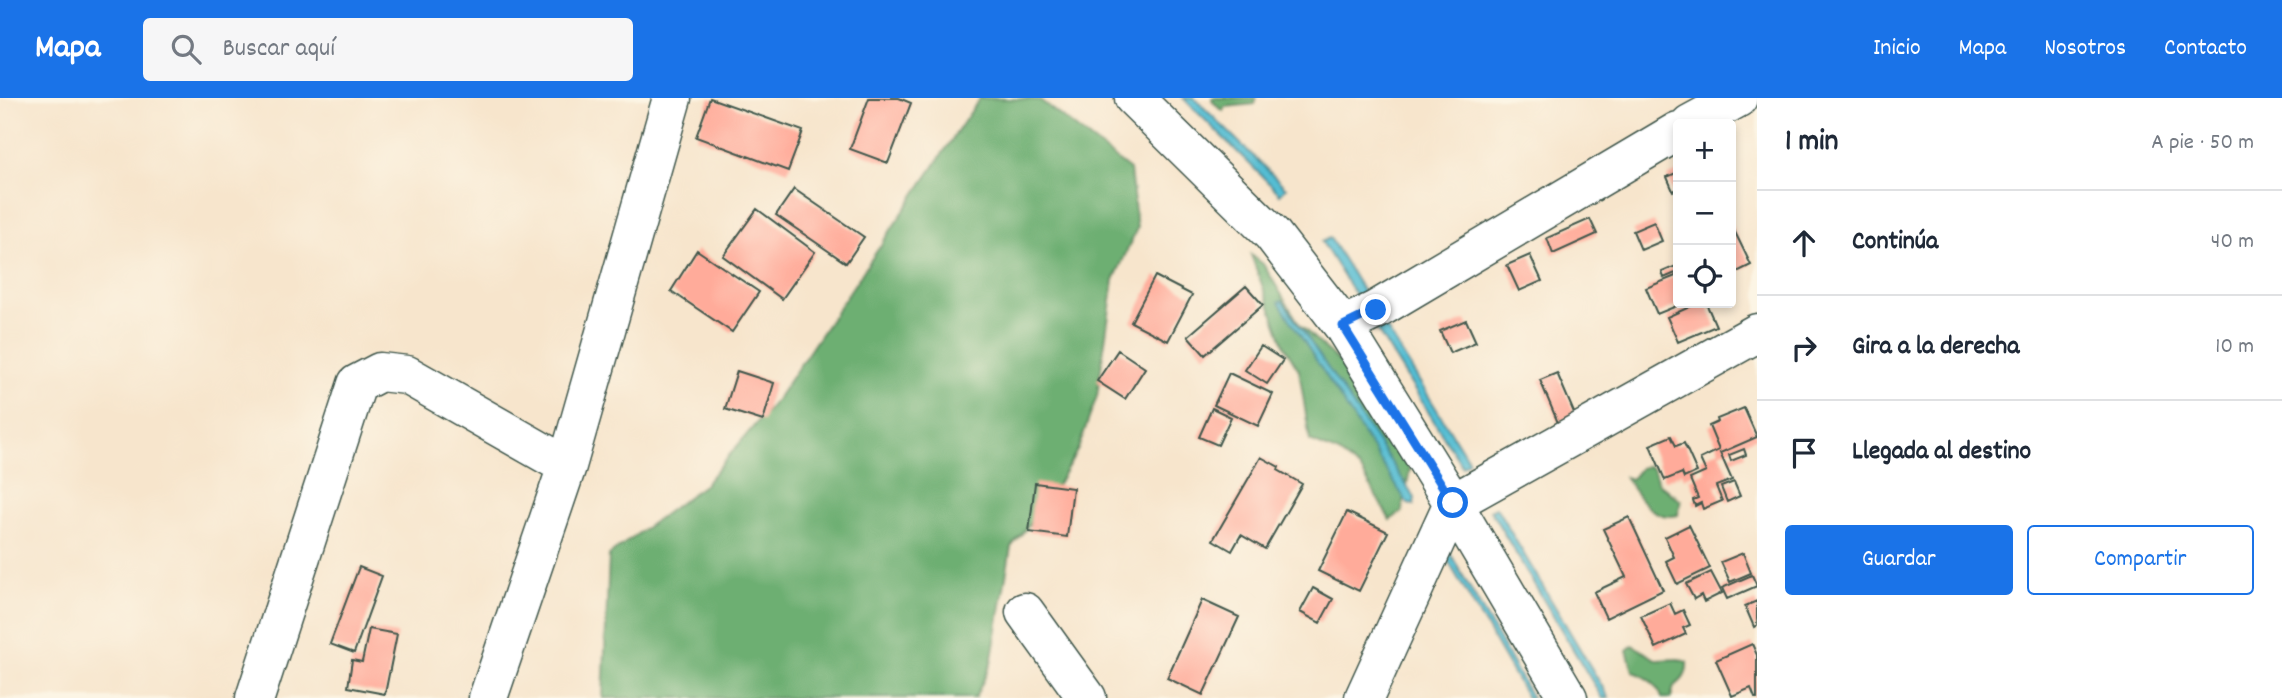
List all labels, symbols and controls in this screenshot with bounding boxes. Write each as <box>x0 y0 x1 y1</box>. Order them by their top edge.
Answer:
search box <box>143 18 633 81</box>
text: Mapa <box>35 26 101 73</box>
icon: search <box>167 30 205 68</box>
text: Buscar aquí <box>223 31 335 68</box>
text: Inicio <box>1873 32 1921 66</box>
text: Mapa <box>1959 32 2006 66</box>
text: Nosotros <box>2044 32 2126 66</box>
text: Contacto <box>2164 32 2247 66</box>
map controls <box>1673 119 1736 308</box>
button: + <box>1673 119 1736 182</box>
text: 1 min <box>1785 122 1838 165</box>
text: A pie · 50 m <box>2151 127 2254 160</box>
button: − <box>1673 182 1736 245</box>
icon: ahead <box>1785 224 1823 262</box>
text: Continúa <box>1852 224 1938 261</box>
text: 40 m <box>2211 226 2254 259</box>
button: locate <box>1673 245 1736 308</box>
route end <box>1360 294 1391 325</box>
icon: right <box>1785 329 1823 367</box>
text: Gira a la derecha <box>1852 329 2019 366</box>
text: 10 m <box>2215 331 2254 364</box>
icon: arrive <box>1785 434 1823 472</box>
text: Llegada al destino <box>1852 434 2031 471</box>
route start <box>1437 487 1468 518</box>
button: Guardar <box>1785 525 2013 595</box>
button: Compartir <box>2027 525 2254 595</box>

